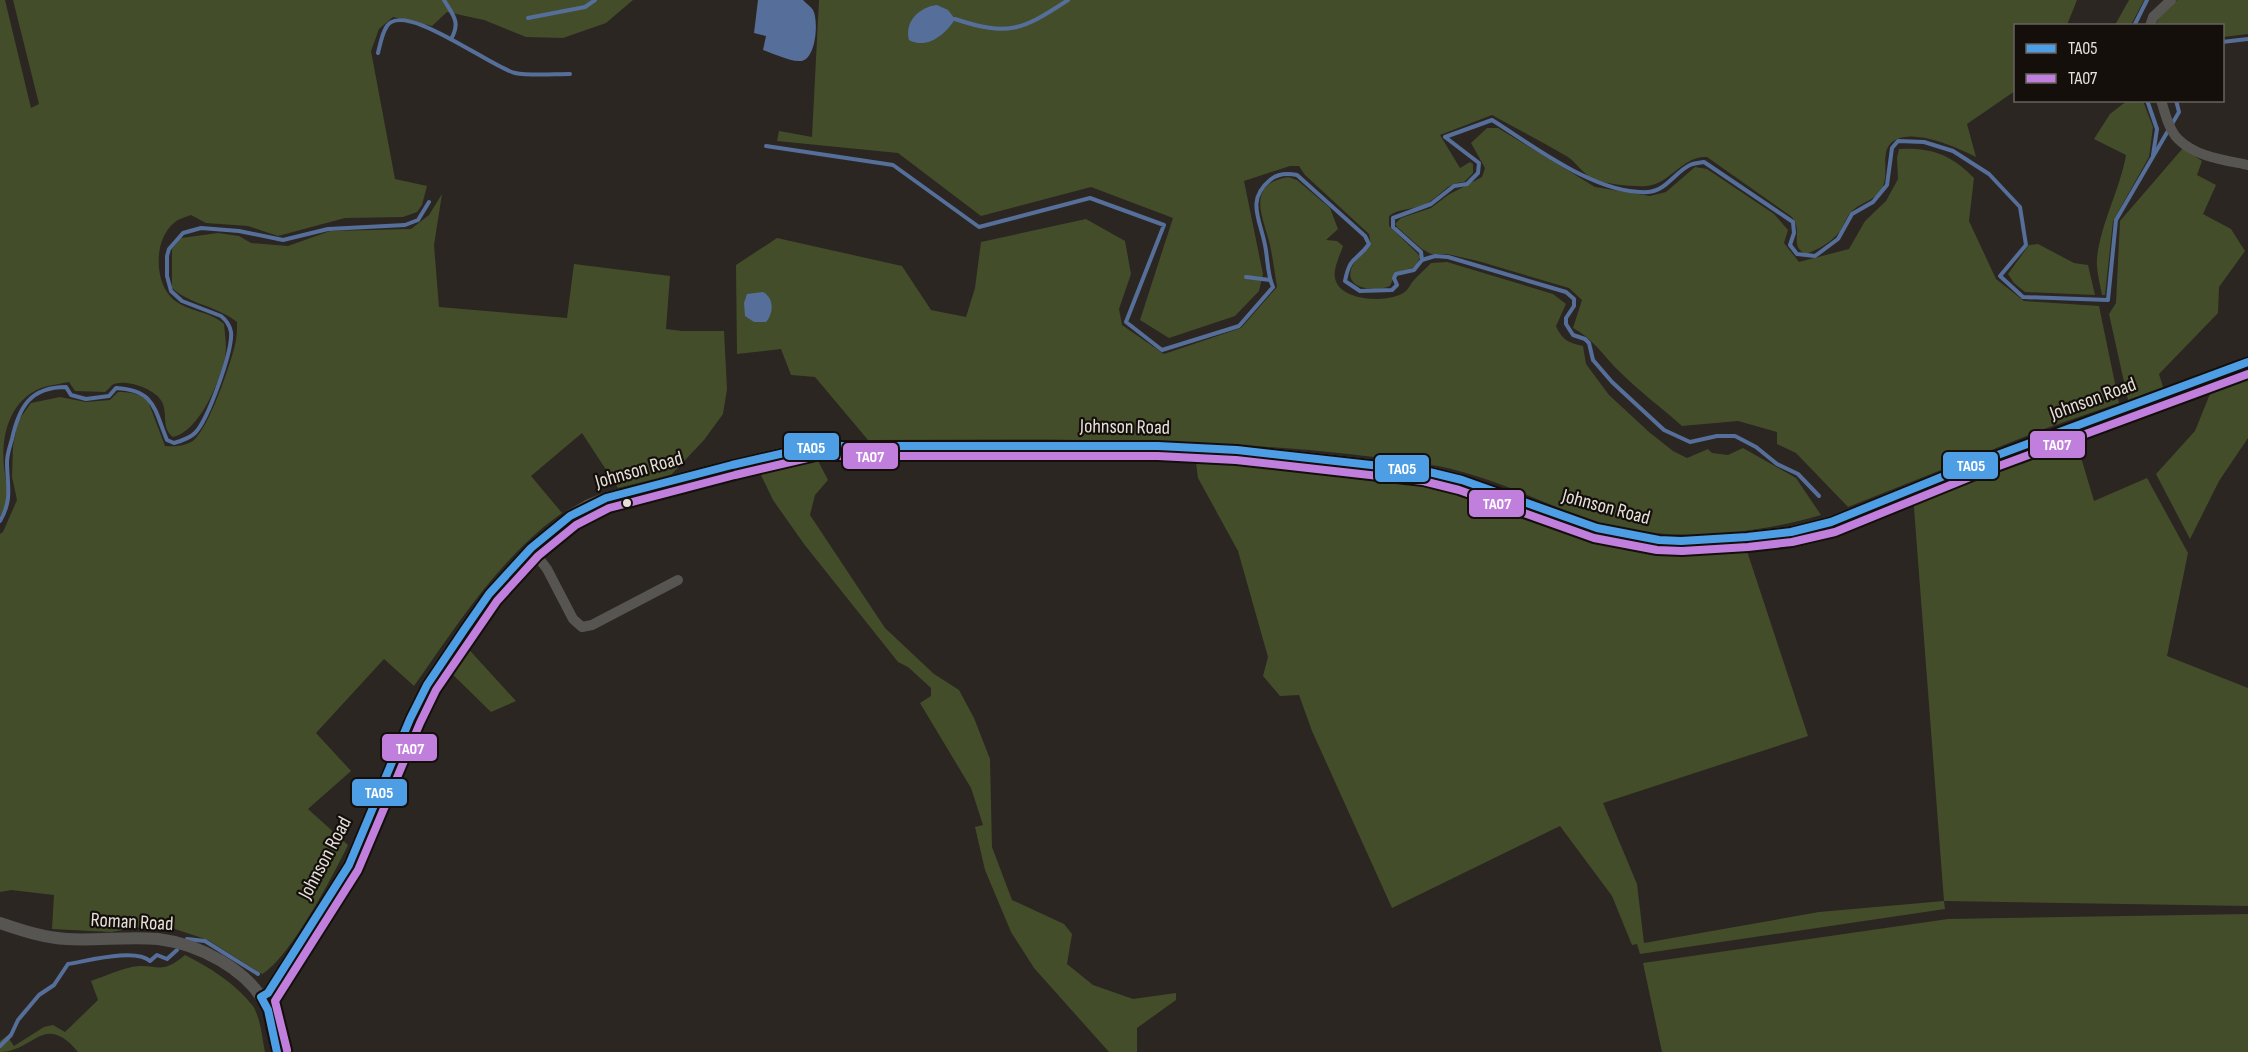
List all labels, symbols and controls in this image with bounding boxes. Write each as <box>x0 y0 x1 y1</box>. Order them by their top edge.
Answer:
legend <box>2014 24 2224 102</box>
text: TA05 <box>2068 38 2097 59</box>
text: TA07 <box>2068 68 2098 89</box>
street label: Johnson Road <box>2046 372 2139 426</box>
street label: Johnson Road <box>1079 414 1170 440</box>
line badge: TA07 <box>2029 430 2086 459</box>
line badge: TA05 <box>783 432 840 461</box>
text: TA07 <box>2043 436 2071 455</box>
text: TA05 <box>797 439 825 458</box>
line badge: TA07 <box>842 442 899 470</box>
street label: Johnson Road <box>591 446 686 494</box>
text: TA07 <box>856 448 884 467</box>
line badge: TA05 <box>1942 451 1999 480</box>
line badge: TA05 <box>1374 454 1430 483</box>
text: TA05 <box>1957 457 1985 476</box>
text: TA05 <box>1388 460 1416 479</box>
street label: Johnson Road <box>1558 483 1653 530</box>
line badge: TA07 <box>1468 489 1525 518</box>
text: TA07 <box>1483 495 1511 514</box>
unlabelled marker <box>621 497 633 509</box>
line badge: TA07 <box>381 733 438 762</box>
text: TA07 <box>396 740 424 759</box>
line badge: TA05 <box>351 778 408 807</box>
text: TA05 <box>365 784 393 803</box>
street label: Johnson Road <box>293 813 357 904</box>
street label: Roman Road <box>90 908 174 936</box>

